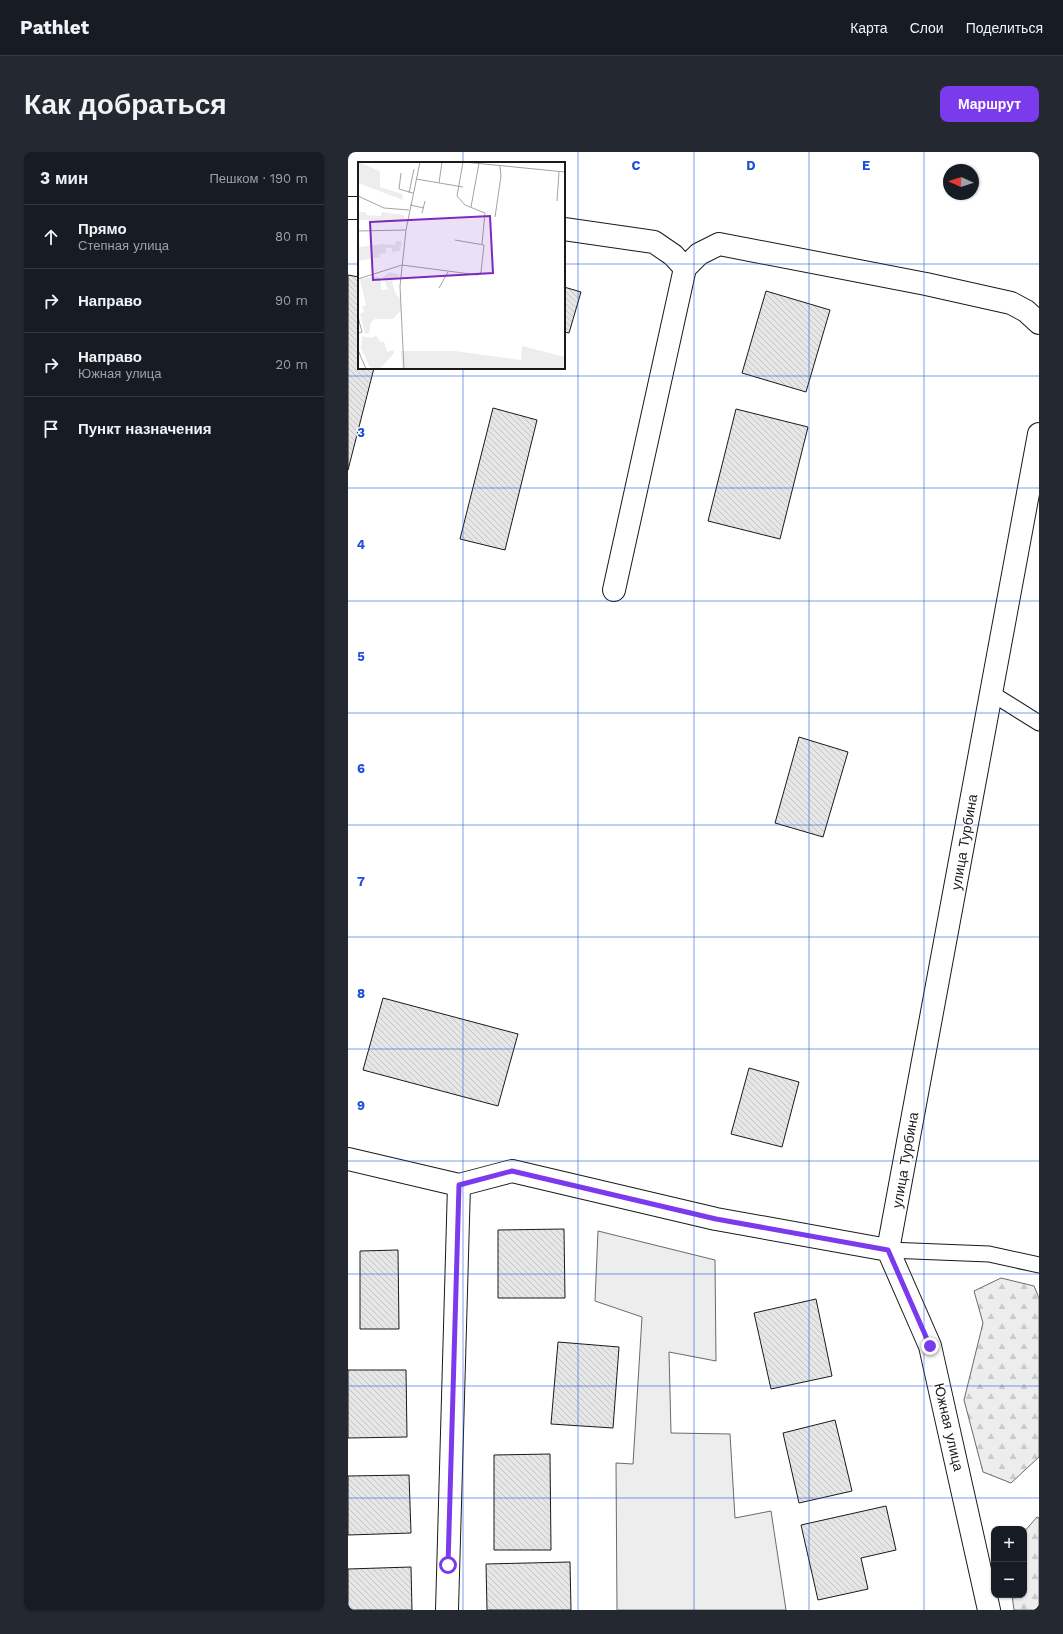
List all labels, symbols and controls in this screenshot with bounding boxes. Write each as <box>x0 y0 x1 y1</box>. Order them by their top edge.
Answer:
text: Pathlet <box>20 16 89 39</box>
text: Карта <box>850 20 888 36</box>
text: Слои <box>910 20 944 36</box>
text: Поделиться <box>966 20 1043 36</box>
button: Маршрут <box>940 86 1039 122</box>
text: Как добраться <box>24 88 227 121</box>
text: C <box>632 158 641 173</box>
text: D <box>746 158 756 173</box>
text: E <box>862 158 870 173</box>
inset map <box>358 162 565 369</box>
north arrow <box>943 164 979 200</box>
text: 3 мин <box>40 168 88 188</box>
text: Пешком · 190 m <box>209 171 308 186</box>
text: Прямо <box>78 220 127 238</box>
icon: ahead <box>40 226 62 248</box>
text: 80 m <box>275 229 308 244</box>
text: Степная улица <box>78 238 169 253</box>
icon: right <box>40 290 62 312</box>
text: Направо <box>78 292 142 310</box>
text: 90 m <box>275 293 308 308</box>
text: Направо <box>78 348 142 366</box>
icon: right <box>40 354 62 376</box>
text: 20 m <box>276 357 308 372</box>
text: Южная улица <box>78 366 161 381</box>
icon: arrive <box>40 418 62 440</box>
text: Пункт назначения <box>78 420 211 438</box>
text: 3 <box>357 425 365 440</box>
text: 4 <box>357 537 366 552</box>
text: 5 <box>357 649 365 664</box>
text: 6 <box>357 761 365 776</box>
street label: улица Турбина <box>948 793 980 891</box>
text: 7 <box>357 874 365 889</box>
text: 8 <box>357 986 365 1001</box>
text: 9 <box>357 1098 365 1113</box>
street label: улица Турбина <box>889 1111 921 1209</box>
route end <box>921 1337 939 1355</box>
street label: Южная улица <box>931 1381 967 1473</box>
map controls <box>991 1526 1027 1598</box>
button: + <box>991 1526 1027 1562</box>
route start <box>439 1556 457 1574</box>
button: − <box>991 1562 1027 1598</box>

